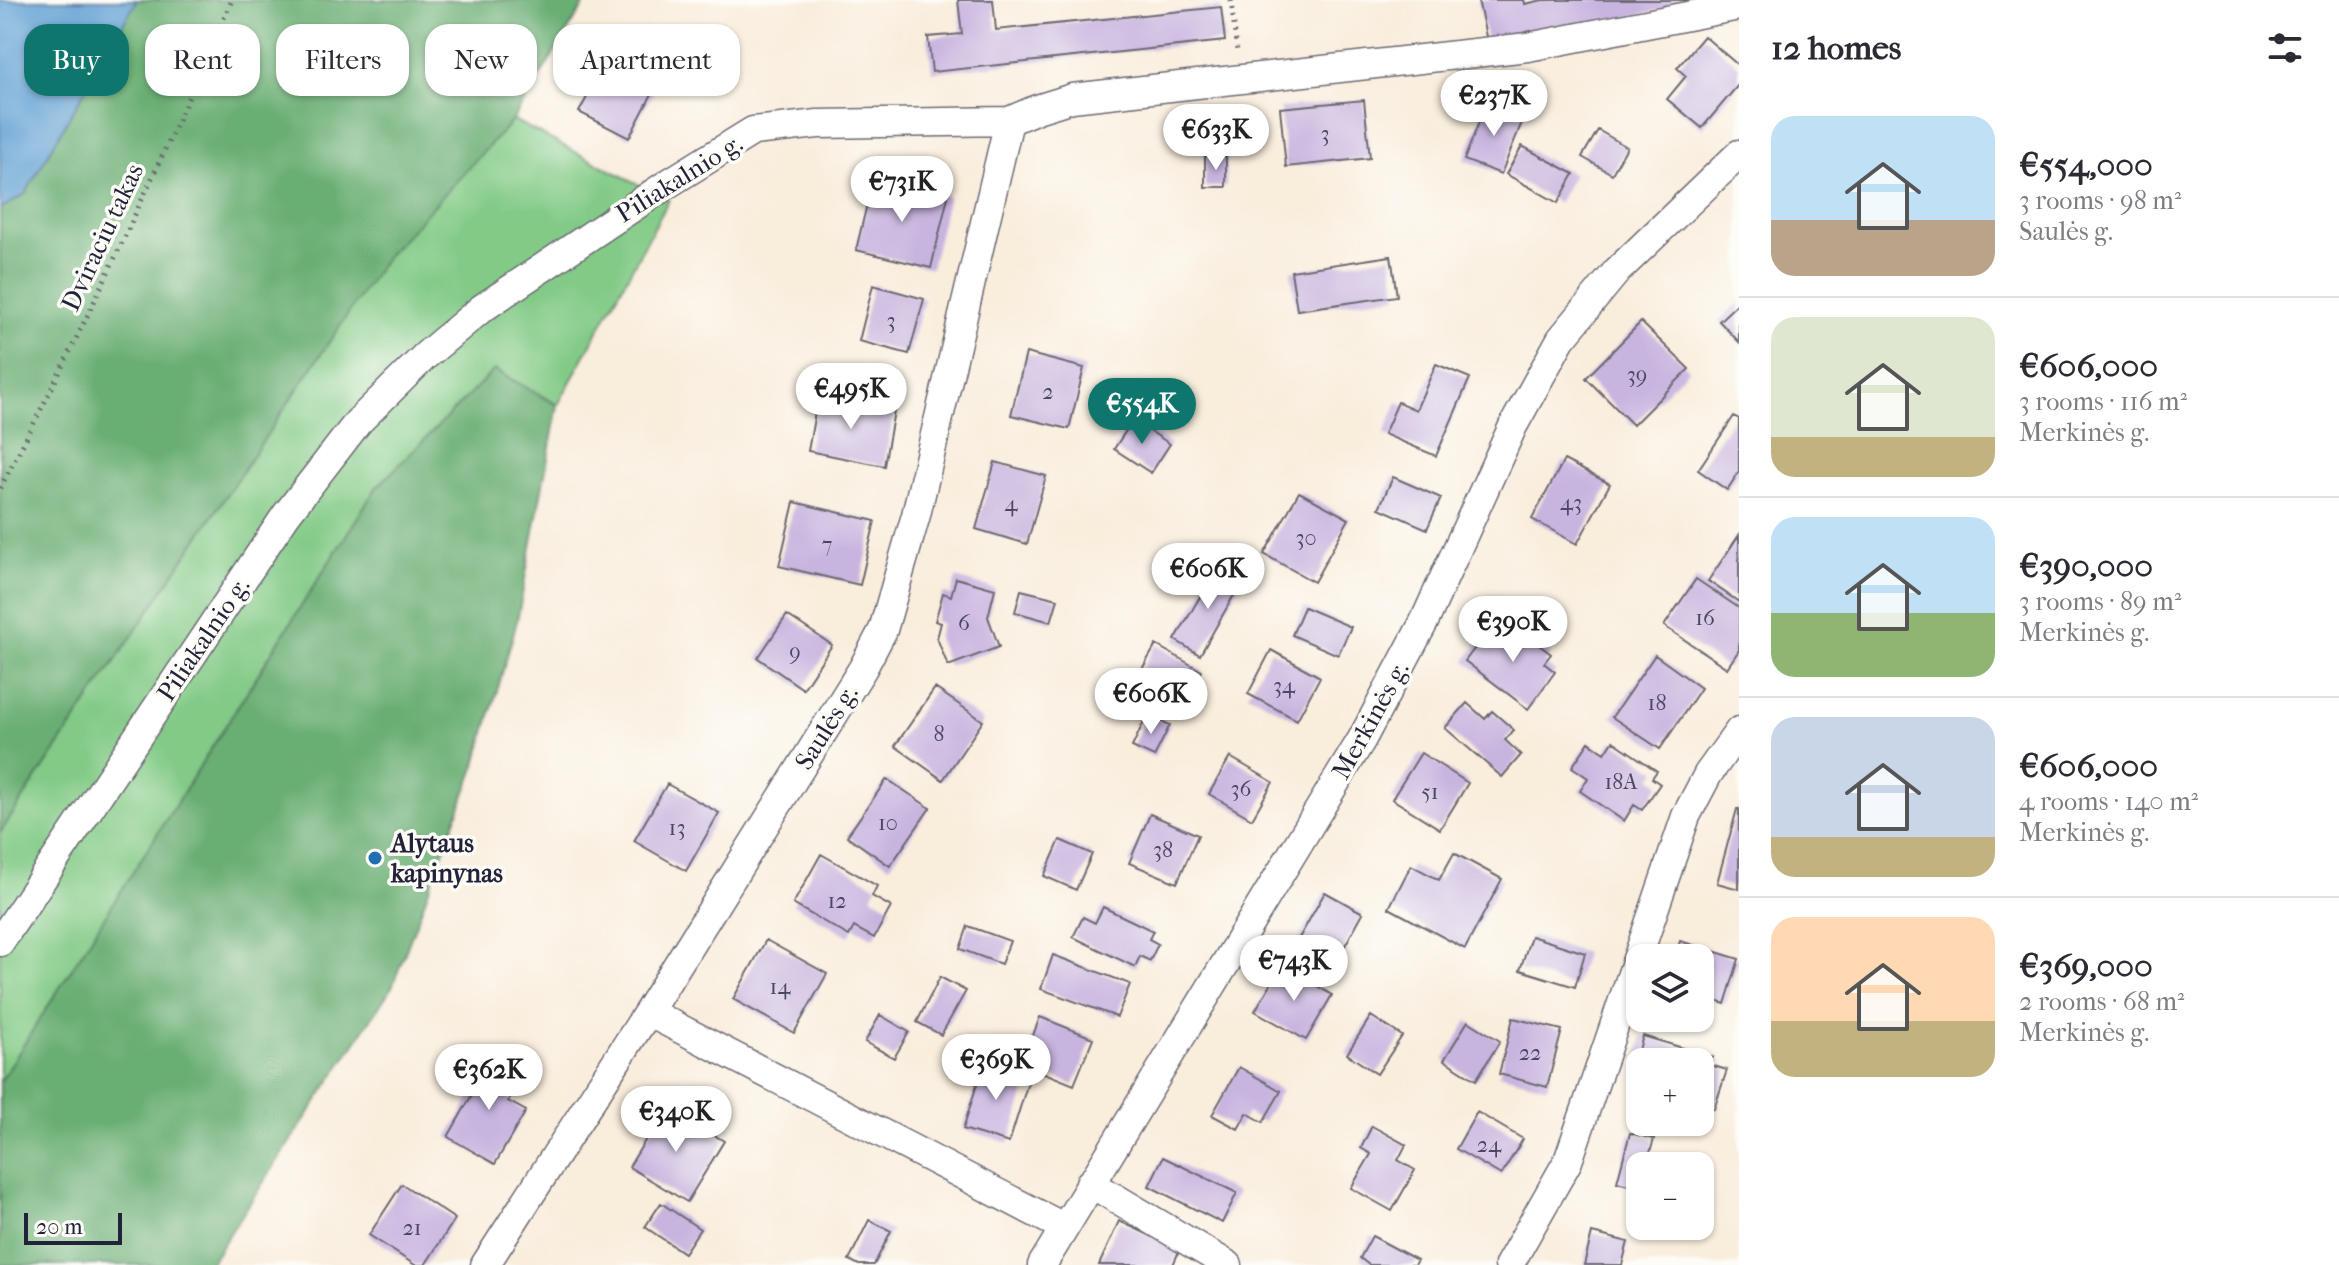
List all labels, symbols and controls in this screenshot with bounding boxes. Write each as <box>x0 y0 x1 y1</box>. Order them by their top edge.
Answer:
chip: Buy <box>24 24 129 96</box>
chip: Rent <box>145 24 260 96</box>
chip: Filters <box>276 24 409 96</box>
chip: New <box>425 24 537 96</box>
chip: Apartment <box>553 24 740 96</box>
icon: filters <box>2263 26 2307 70</box>
text: 12 homes <box>1771 28 1901 68</box>
pin: €237K <box>1438 70 1550 138</box>
text: €237K <box>1459 80 1529 111</box>
pin: €633K <box>1160 104 1272 172</box>
text: €633K <box>1181 114 1251 145</box>
house number: 3 <box>1320 121 1330 147</box>
street label: Piliakalnio g. <box>610 127 748 229</box>
text: €554,000 <box>2019 145 2153 185</box>
icon: home <box>1835 148 1931 244</box>
pin: €731K <box>846 156 958 224</box>
street label: Dviraciu takas <box>55 159 150 316</box>
text: €731K <box>869 166 935 197</box>
text: 3 rooms · 98 m² <box>2019 185 2181 216</box>
text: Saulės g. <box>2019 216 2113 247</box>
house number: 3 <box>886 308 896 334</box>
text: €606,000 <box>2019 346 2158 386</box>
icon: home <box>1835 349 1931 445</box>
house number: 39 <box>1627 362 1647 388</box>
pin: €495K <box>795 363 907 431</box>
text: €495K <box>814 373 888 404</box>
pin: €554K <box>1086 378 1198 446</box>
house number: 2 <box>1042 379 1054 405</box>
text: 3 rooms · 116 m² <box>2019 386 2187 417</box>
text: €554K <box>1106 388 1178 419</box>
text: Merkinės g. <box>2019 417 2149 448</box>
house number: 43 <box>1560 490 1582 516</box>
house number: 4 <box>1005 491 1019 517</box>
house number: 30 <box>1295 525 1317 551</box>
house number: 7 <box>822 532 832 558</box>
pin: €606K <box>1152 543 1264 611</box>
text: €390,000 <box>2019 546 2153 586</box>
icon: home <box>1835 549 1931 645</box>
text: €606K <box>1170 553 1246 584</box>
street label: Piliakalnio g. <box>151 571 256 707</box>
text: 3 rooms · 89 m² <box>2019 586 2181 617</box>
pin: €390K <box>1457 596 1569 664</box>
house number: 16 <box>1695 605 1715 631</box>
text: €390K <box>1477 606 1550 637</box>
house number: 6 <box>958 610 970 636</box>
text: Merkinės g. <box>2019 617 2149 648</box>
house number: 9 <box>789 639 801 665</box>
street label: Merkinės g. <box>1325 656 1416 785</box>
pin: €606K <box>1095 668 1207 736</box>
house number: 34 <box>1273 673 1296 699</box>
text: €606K <box>1113 678 1189 709</box>
street label: Saulės g. <box>788 679 864 775</box>
house number: 18 <box>1648 690 1666 716</box>
house number: 8 <box>933 721 945 747</box>
text: €606,000 <box>2019 746 2158 786</box>
icon: home <box>1835 749 1931 845</box>
house number: 18A <box>1604 769 1638 795</box>
house number: 36 <box>1231 776 1252 802</box>
house number: 51 <box>1421 779 1439 805</box>
text: 4 rooms · 140 m² <box>2019 786 2198 817</box>
house number: 10 <box>878 810 898 836</box>
house number: 13 <box>669 815 685 841</box>
text: Merkinės g. <box>2019 817 2149 848</box>
place label: Alytaus kapinynas <box>389 828 503 889</box>
house number: 38 <box>1153 837 1173 863</box>
marker: Alytaus kapinynas <box>366 849 384 867</box>
house number: 12 <box>827 888 847 914</box>
pin: €743K <box>1238 935 1350 1003</box>
map controls <box>1626 944 1714 1240</box>
button: layers <box>1626 944 1714 1032</box>
text: €743K <box>1258 945 1330 976</box>
text: €369,000 <box>2019 946 2153 986</box>
icon: home <box>1835 949 1931 1045</box>
house number: 14 <box>770 974 791 1000</box>
text: 2 rooms · 68 m² <box>2019 986 2184 1017</box>
text: Merkinės g. <box>2019 1017 2149 1048</box>
pin: €369K <box>940 1034 1052 1102</box>
house number: 22 <box>1519 1040 1541 1066</box>
pin: €362K <box>433 1044 545 1112</box>
text: €369K <box>960 1044 1032 1075</box>
button: + <box>1626 1048 1714 1136</box>
text: €362K <box>453 1054 525 1085</box>
pin: €340K <box>620 1086 732 1154</box>
text: €340K <box>639 1096 713 1127</box>
house number: 24 <box>1477 1132 1502 1158</box>
button: − <box>1626 1152 1714 1240</box>
scale bar <box>24 1209 122 1245</box>
text: 20 m <box>36 1214 82 1240</box>
house number: 21 <box>402 1215 422 1241</box>

